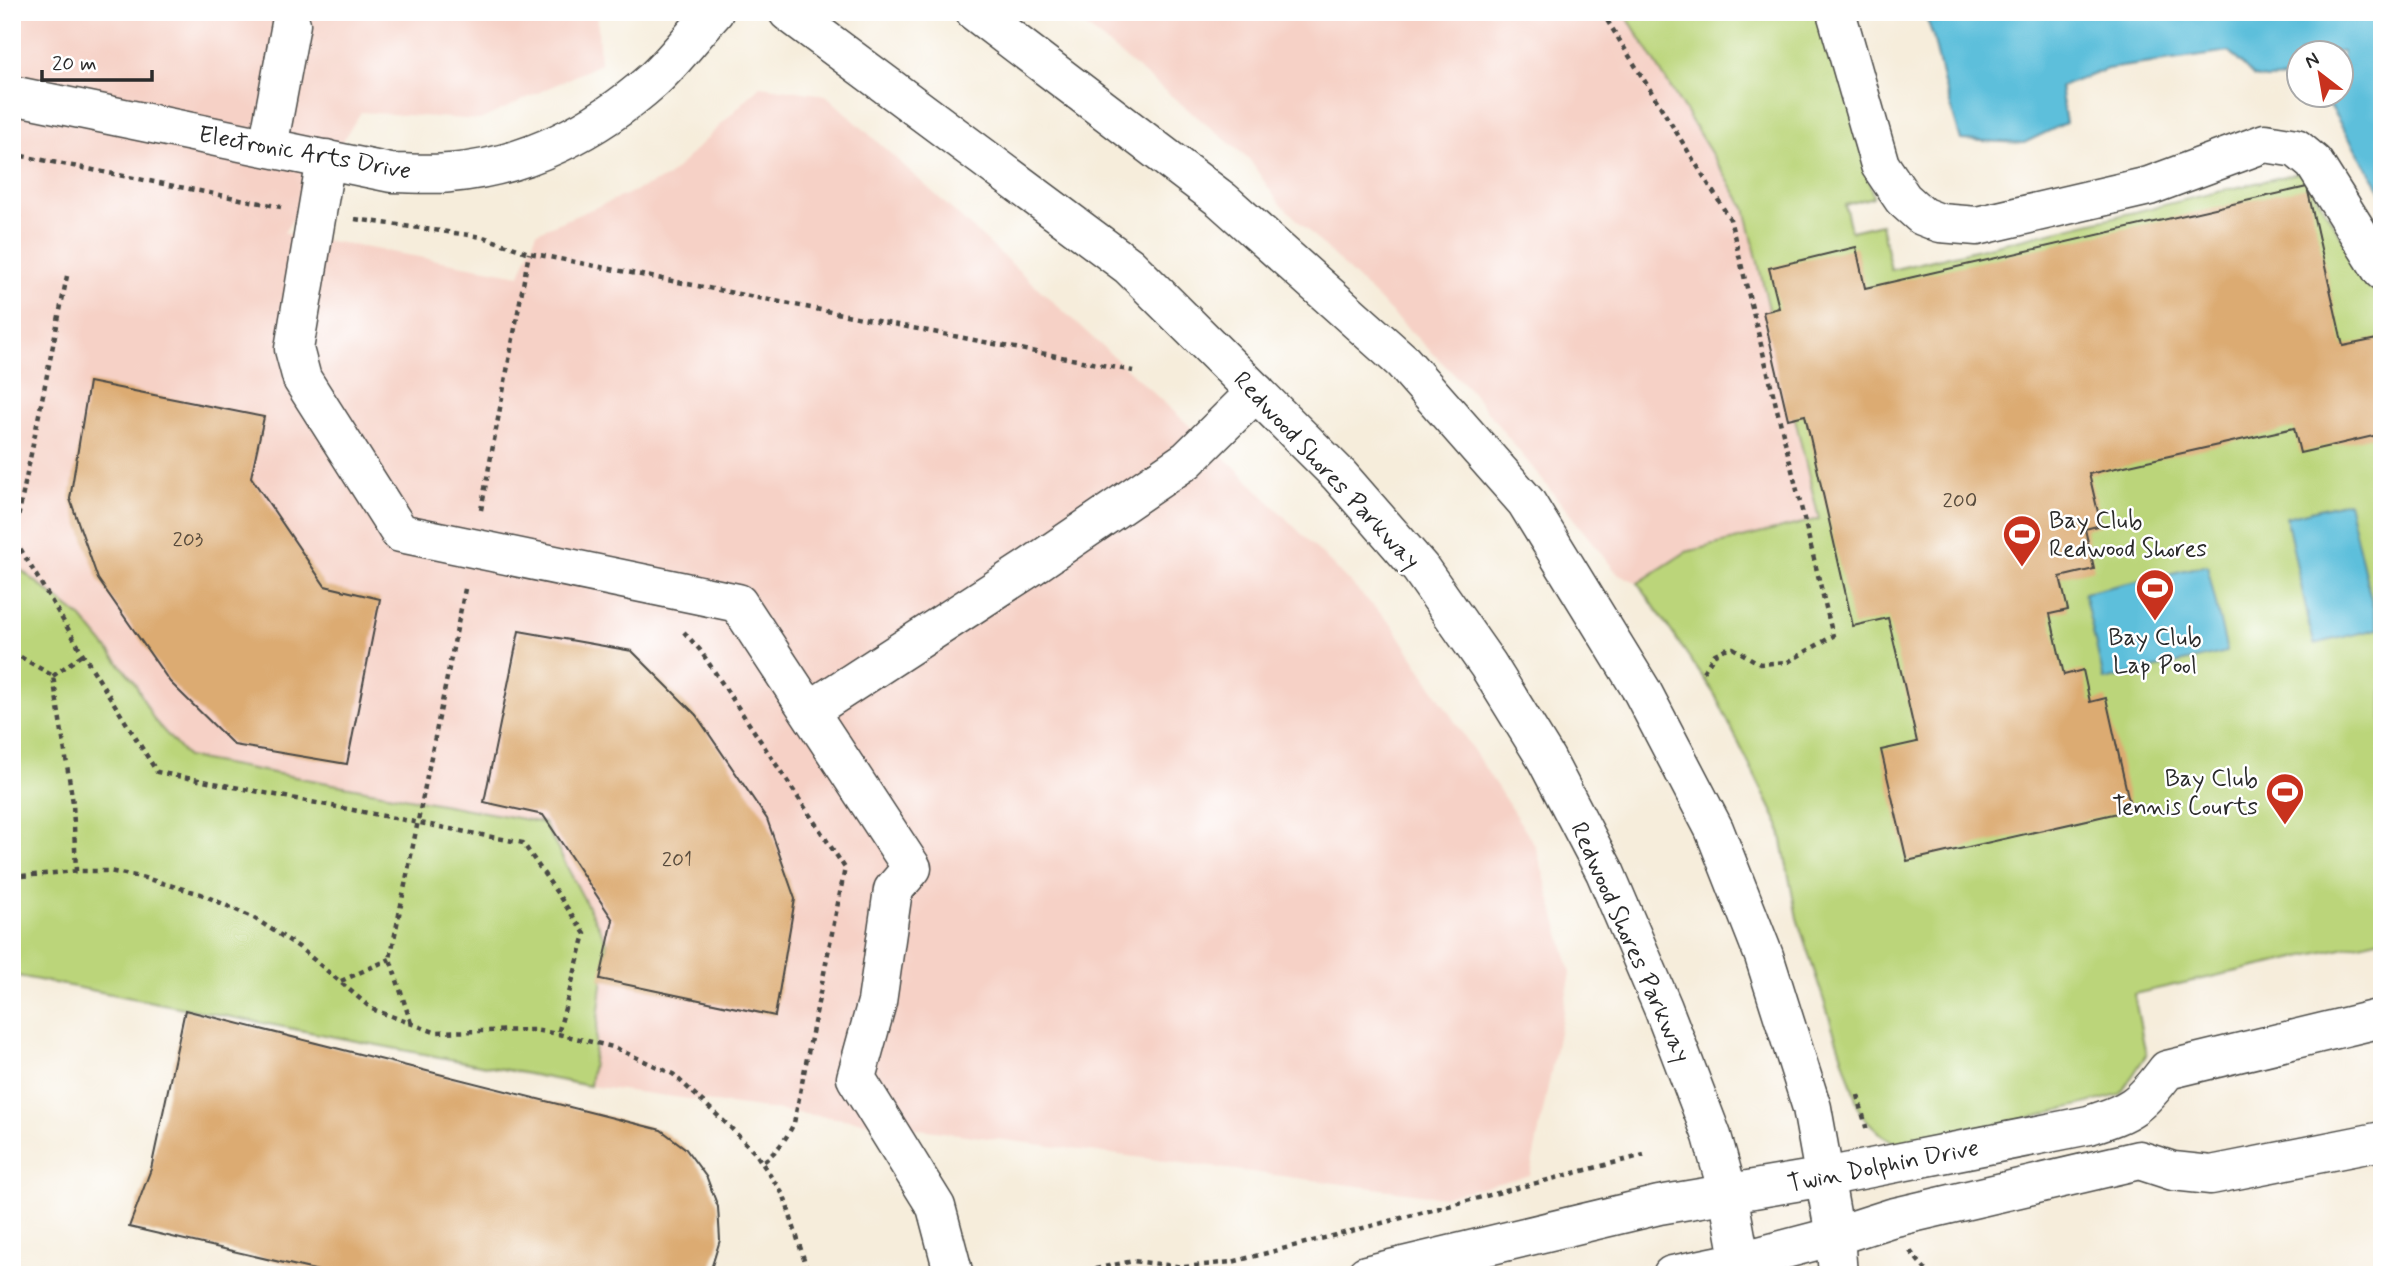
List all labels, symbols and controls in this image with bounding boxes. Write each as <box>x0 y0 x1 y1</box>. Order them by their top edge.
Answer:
scale bar <box>42 38 152 82</box>
north arrow <box>2286 38 2356 108</box>
text: N <box>2300 47 2324 75</box>
text: 20 m <box>52 50 97 78</box>
street label: Electronic Arts Drive <box>196 119 414 187</box>
street label: Redwood Shores Parkway <box>1226 365 1426 577</box>
house number: 200 <box>1943 487 1977 515</box>
place label: Bay Club Redwood Shores <box>2049 506 2207 565</box>
sports icon: Bay Club Redwood Shores <box>2001 513 2043 568</box>
house number: 203 <box>173 526 204 554</box>
sports icon: Bay Club Lap Pool <box>2134 567 2176 622</box>
place label: Bay Club Lap Pool <box>2108 623 2202 682</box>
place label: Bay Club Tennis Courts <box>2112 764 2258 823</box>
sports icon: Bay Club Tennis Courts <box>2264 771 2306 826</box>
street label: Redwood Shores Parkway <box>1563 817 1697 1068</box>
house number: 201 <box>662 846 692 874</box>
street label: Twin Dolphin Drive <box>1785 1133 1982 1200</box>

